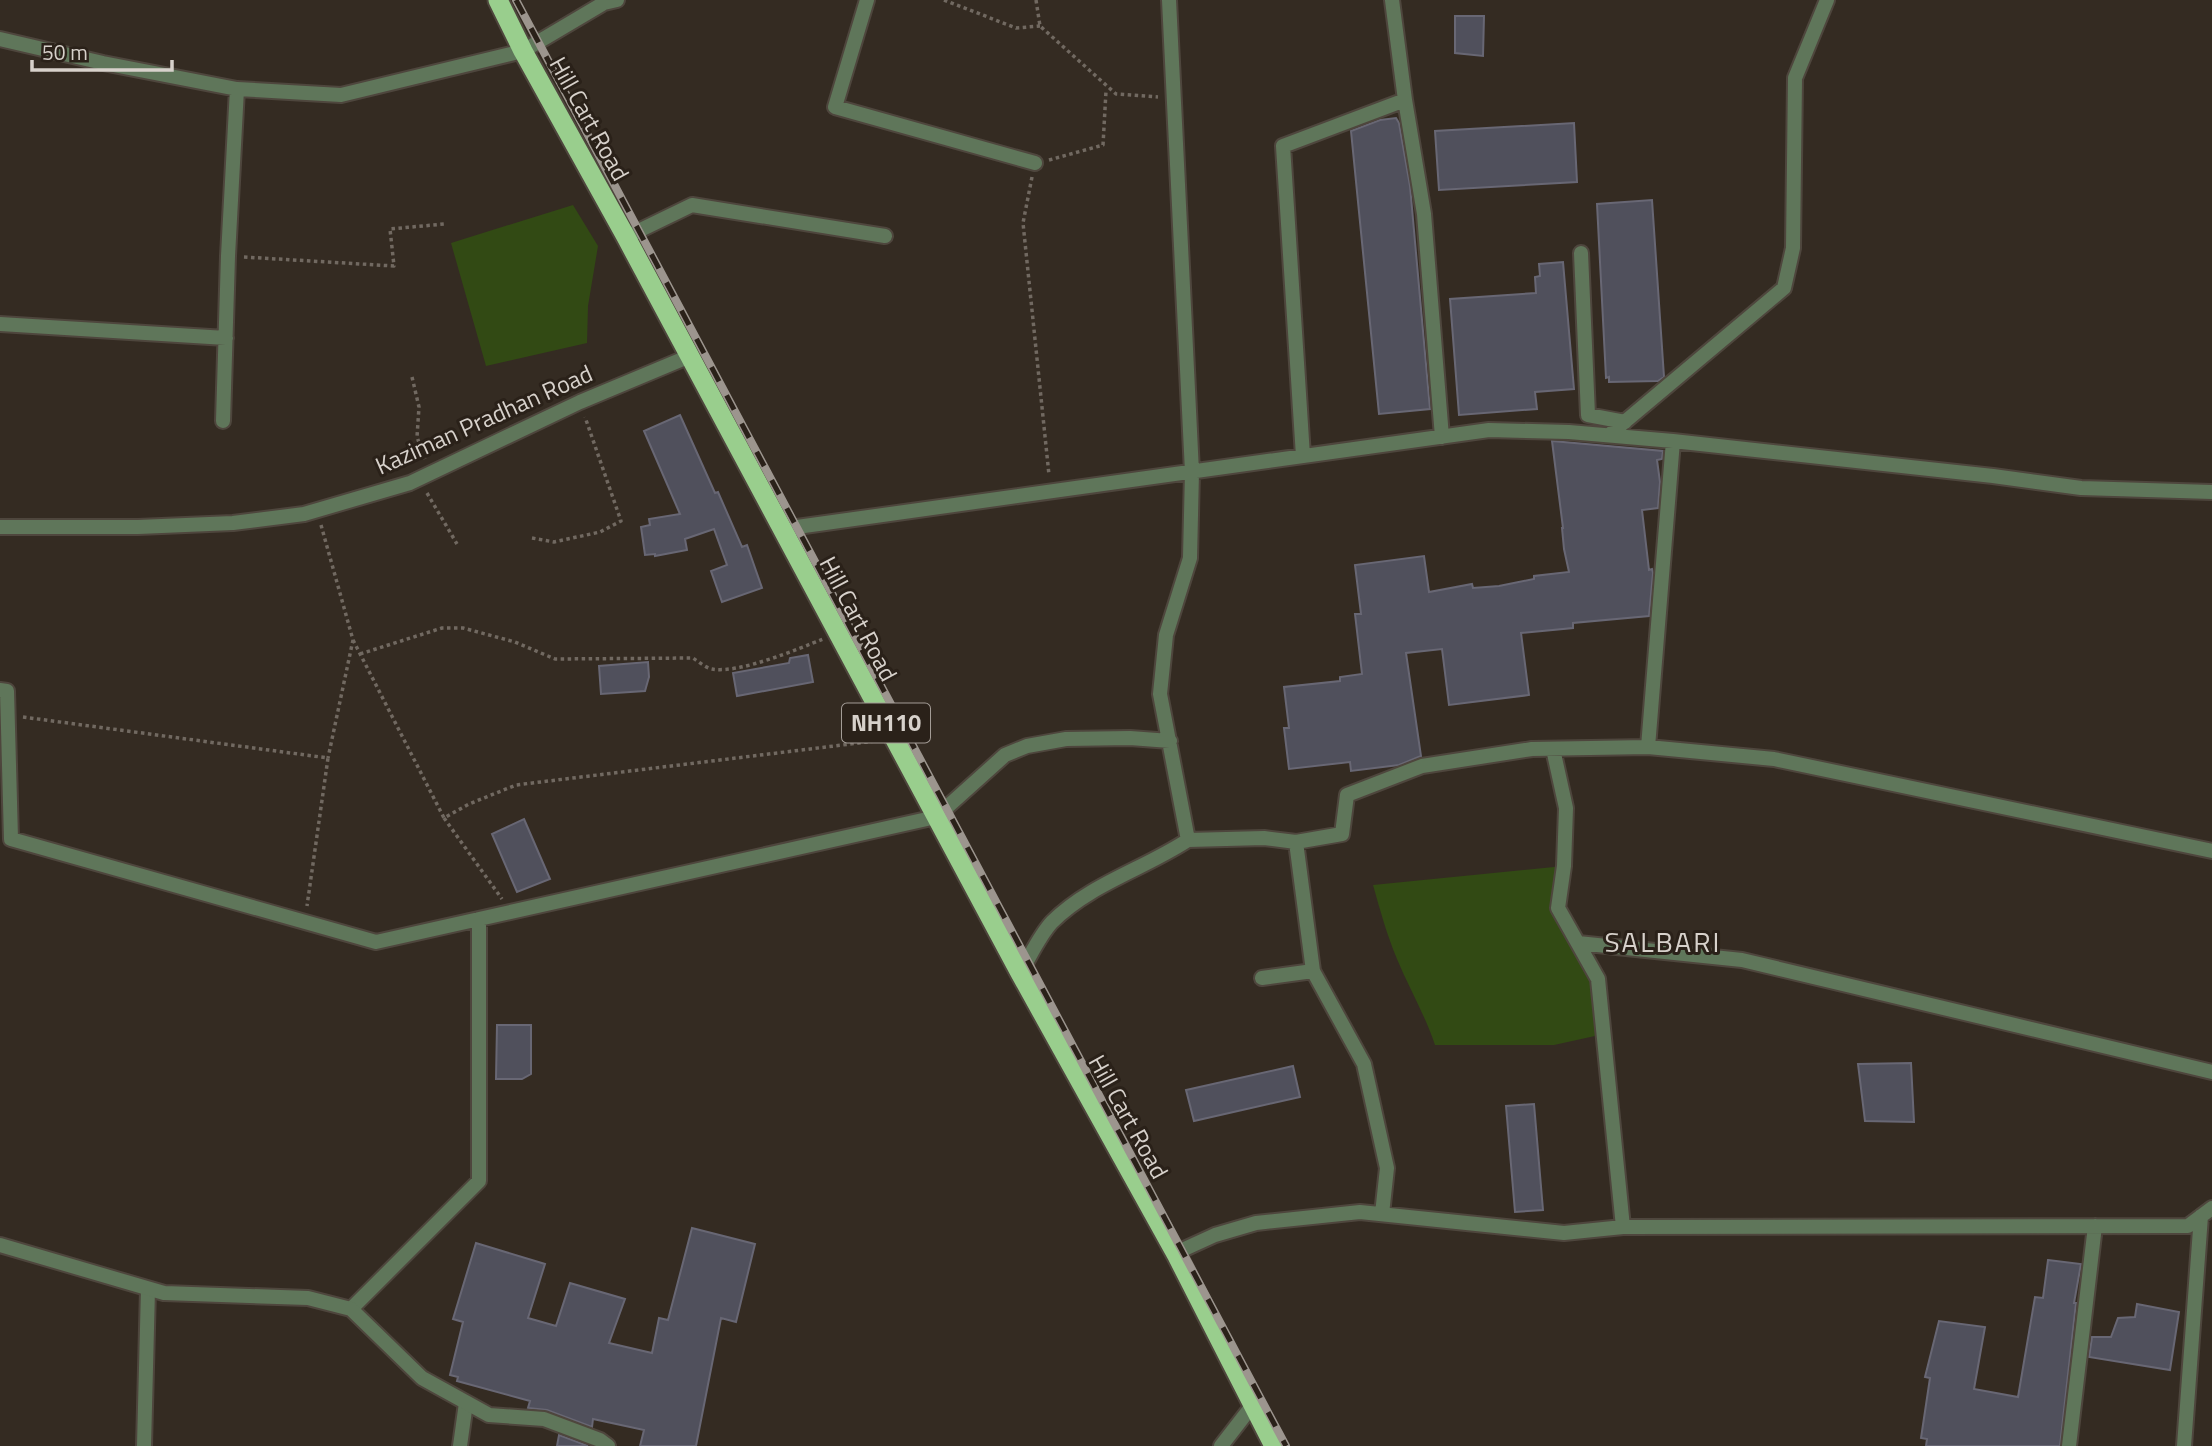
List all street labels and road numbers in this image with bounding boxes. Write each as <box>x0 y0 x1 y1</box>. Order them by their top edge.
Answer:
street label: Hill Cart Road <box>541 50 639 187</box>
street label: Kaziman Pradhan Road <box>369 355 598 483</box>
street label: Hill Cart Road <box>811 550 907 687</box>
road number: NH110 <box>842 704 930 743</box>
street label: Hill Cart Road <box>1080 1048 1178 1185</box>

